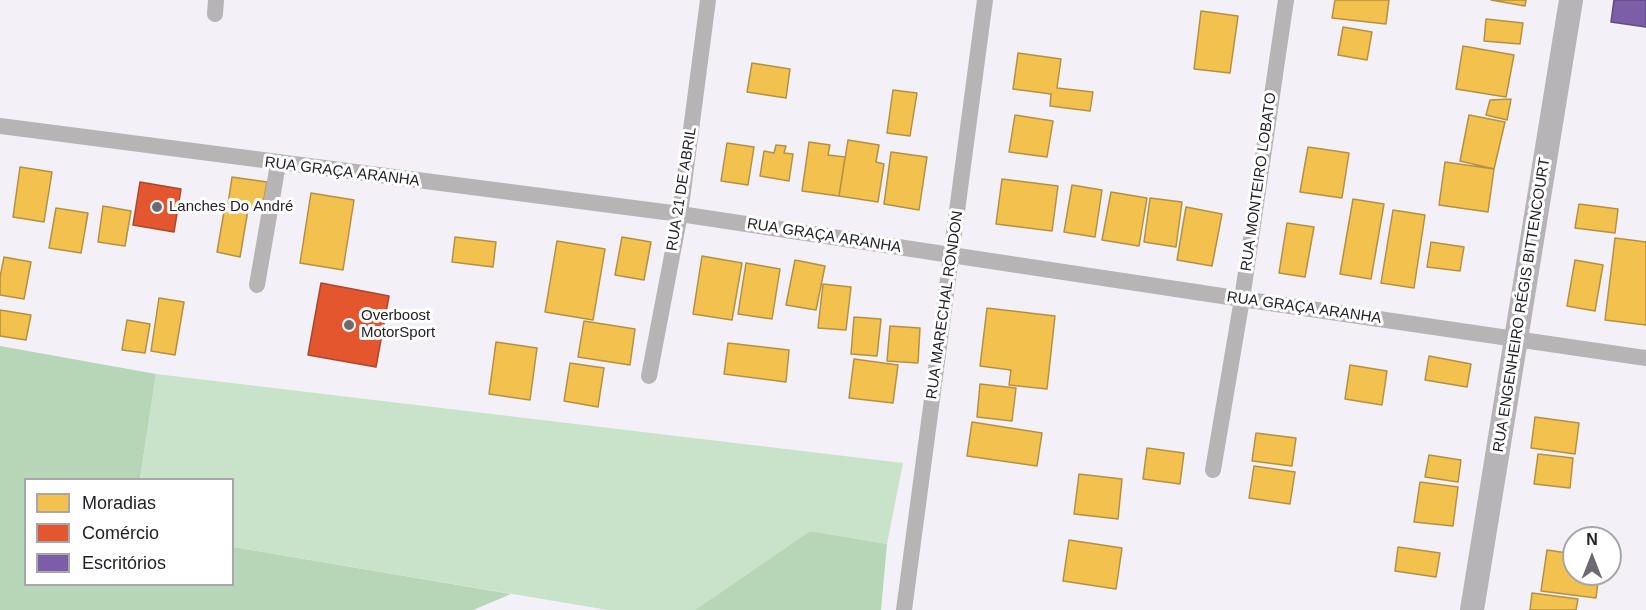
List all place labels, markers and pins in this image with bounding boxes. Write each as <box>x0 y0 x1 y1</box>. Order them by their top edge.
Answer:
place label: Lanches Do André <box>169 198 293 216</box>
marker: Lanches Do André <box>150 200 164 214</box>
place label: Overboost MotorSport <box>361 307 435 342</box>
marker: Overboost MotorSport <box>342 318 356 332</box>

